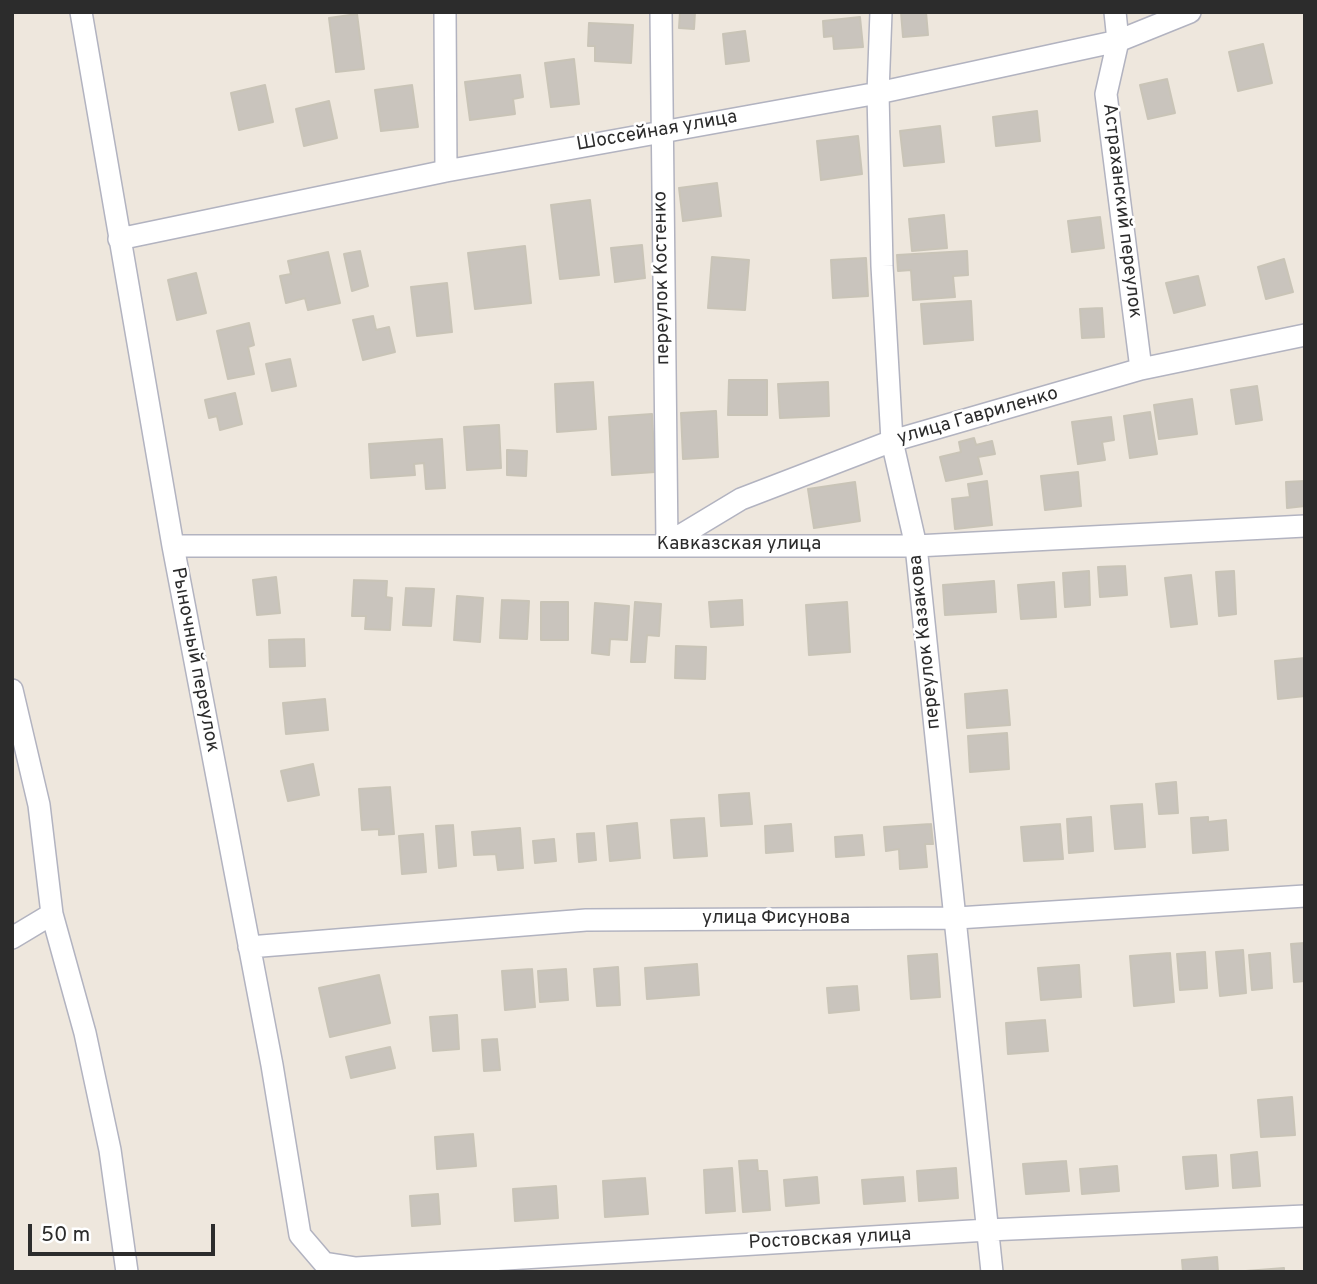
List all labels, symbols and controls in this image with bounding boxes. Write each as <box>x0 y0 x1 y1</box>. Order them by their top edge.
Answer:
street label: Астраханский переулок <box>1096 102 1146 320</box>
street label: Шоссейная улица <box>575 107 739 157</box>
street label: переулок Костенко <box>650 191 676 365</box>
street label: улица Гавриленко <box>895 383 1061 451</box>
street label: Кавказская улица <box>657 534 821 556</box>
street label: переулок Казакова <box>906 554 946 730</box>
street label: Рыночный переулок <box>165 566 223 754</box>
street label: улица Фисунова <box>702 908 850 930</box>
scale bar <box>32 1210 219 1254</box>
text: 50 m <box>41 1222 90 1249</box>
street label: Ростовская улица <box>748 1224 912 1256</box>

